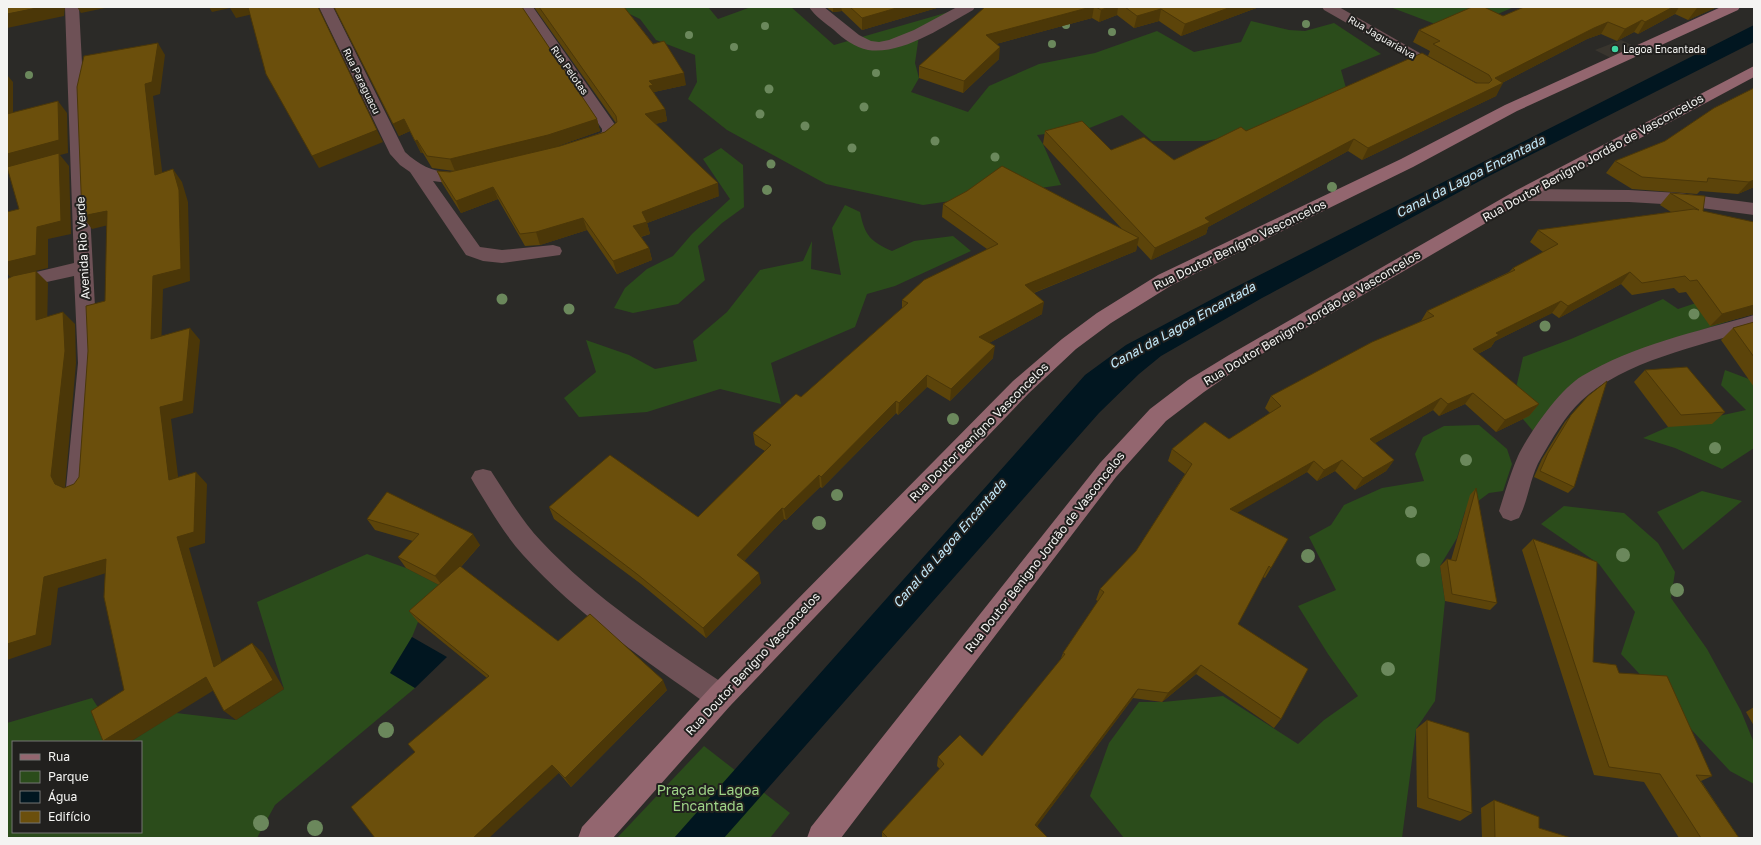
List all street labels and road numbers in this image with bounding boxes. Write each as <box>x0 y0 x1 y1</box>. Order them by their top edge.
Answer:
street label: Rua Jaguariaiva <box>1346 13 1418 61</box>
street label: Rua Pelotas <box>549 43 591 97</box>
street label: Rua Paraguacu <box>341 46 383 116</box>
street label: Rua Doutor Benigno Jordão de Vasconcelos <box>1480 90 1706 225</box>
street label: Avenida Rio Verde <box>72 196 93 300</box>
street label: Rua Doutor Benígno Vasconcelos <box>1151 196 1329 293</box>
street label: Rua Doutor Benigno Jordão de Vasconcelos <box>1200 247 1423 389</box>
street label: Rua Doutor Benígno Vasconcelos <box>906 359 1051 504</box>
street label: Rua Doutor Benigno Jordão de Vasconcelos <box>962 448 1128 655</box>
street label: Rua Doutor Benígno Vasconcelos <box>682 589 823 738</box>

